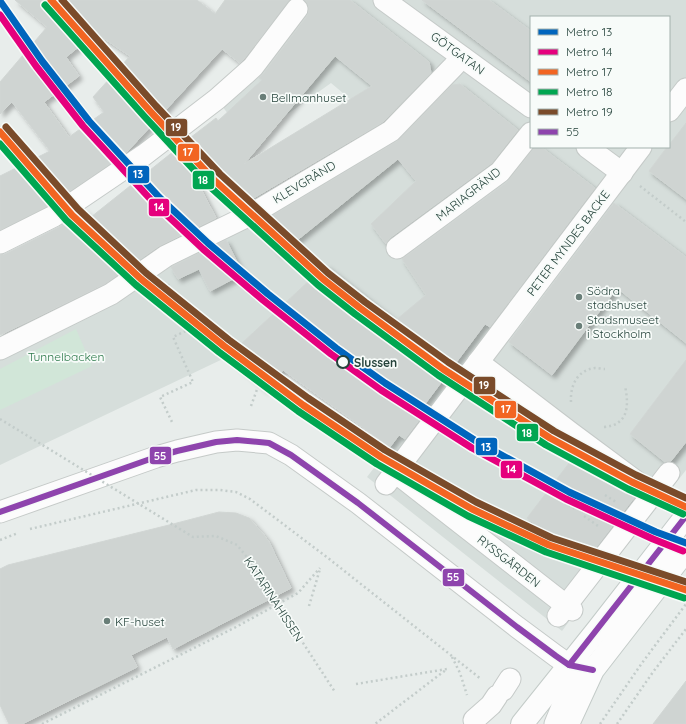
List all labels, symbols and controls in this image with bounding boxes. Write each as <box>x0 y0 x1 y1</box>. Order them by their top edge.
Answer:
legend <box>530 16 670 148</box>
text: Metro 13 <box>566 24 612 39</box>
street label: GÖTGATAN <box>428 28 488 78</box>
text: Metro 14 <box>566 44 612 59</box>
text: Metro 17 <box>566 64 612 79</box>
text: Metro 18 <box>566 84 613 99</box>
place label: Bellmanhuset <box>271 90 346 105</box>
marker: Bellmanhuset <box>258 92 268 102</box>
text: Metro 19 <box>566 104 613 119</box>
line badge: 19 <box>165 118 188 137</box>
text: 19 <box>171 120 181 134</box>
text: 55 <box>566 124 579 139</box>
line badge: 17 <box>177 143 200 162</box>
text: 17 <box>183 145 193 159</box>
street label: KLEVGRÄND <box>270 157 338 207</box>
street label: MARIAGRÄND <box>433 164 504 224</box>
line badge: 13 <box>127 165 150 184</box>
text: 13 <box>133 167 143 181</box>
line badge: 18 <box>192 170 215 190</box>
text: 18 <box>198 173 208 187</box>
street label: PETER MYNDES BACKE <box>523 187 613 299</box>
line badge: 14 <box>148 198 170 217</box>
text: 14 <box>154 200 165 214</box>
place label: Södra stadshuset <box>587 283 647 312</box>
marker: Södra stadshuset <box>574 292 584 302</box>
place label: Stadsmuseet i Stockholm <box>587 312 659 341</box>
marker: Stadsmuseet i Stockholm <box>574 321 584 331</box>
park label: Tunnelbacken <box>28 349 104 364</box>
marker: Slussen <box>336 355 350 369</box>
place label: Slussen <box>354 355 397 370</box>
line badge: 19 <box>473 376 496 395</box>
text: 19 <box>479 378 489 392</box>
line badge: 17 <box>494 400 517 419</box>
text: 17 <box>501 402 511 416</box>
line badge: 18 <box>516 423 539 442</box>
text: 18 <box>522 426 532 440</box>
line badge: 13 <box>475 437 498 456</box>
text: 13 <box>481 440 491 454</box>
line badge: 55 <box>149 446 172 465</box>
text: 55 <box>154 449 166 463</box>
line badge: 14 <box>500 460 523 479</box>
text: 14 <box>506 462 517 476</box>
street label: RYSSGÅRDEN <box>474 532 544 590</box>
street label: KATARINAHISSEN <box>241 554 307 644</box>
line badge: 55 <box>442 568 465 587</box>
text: 55 <box>447 570 459 584</box>
place label: KF-huset <box>115 614 165 629</box>
marker: KF-huset <box>102 616 112 626</box>

